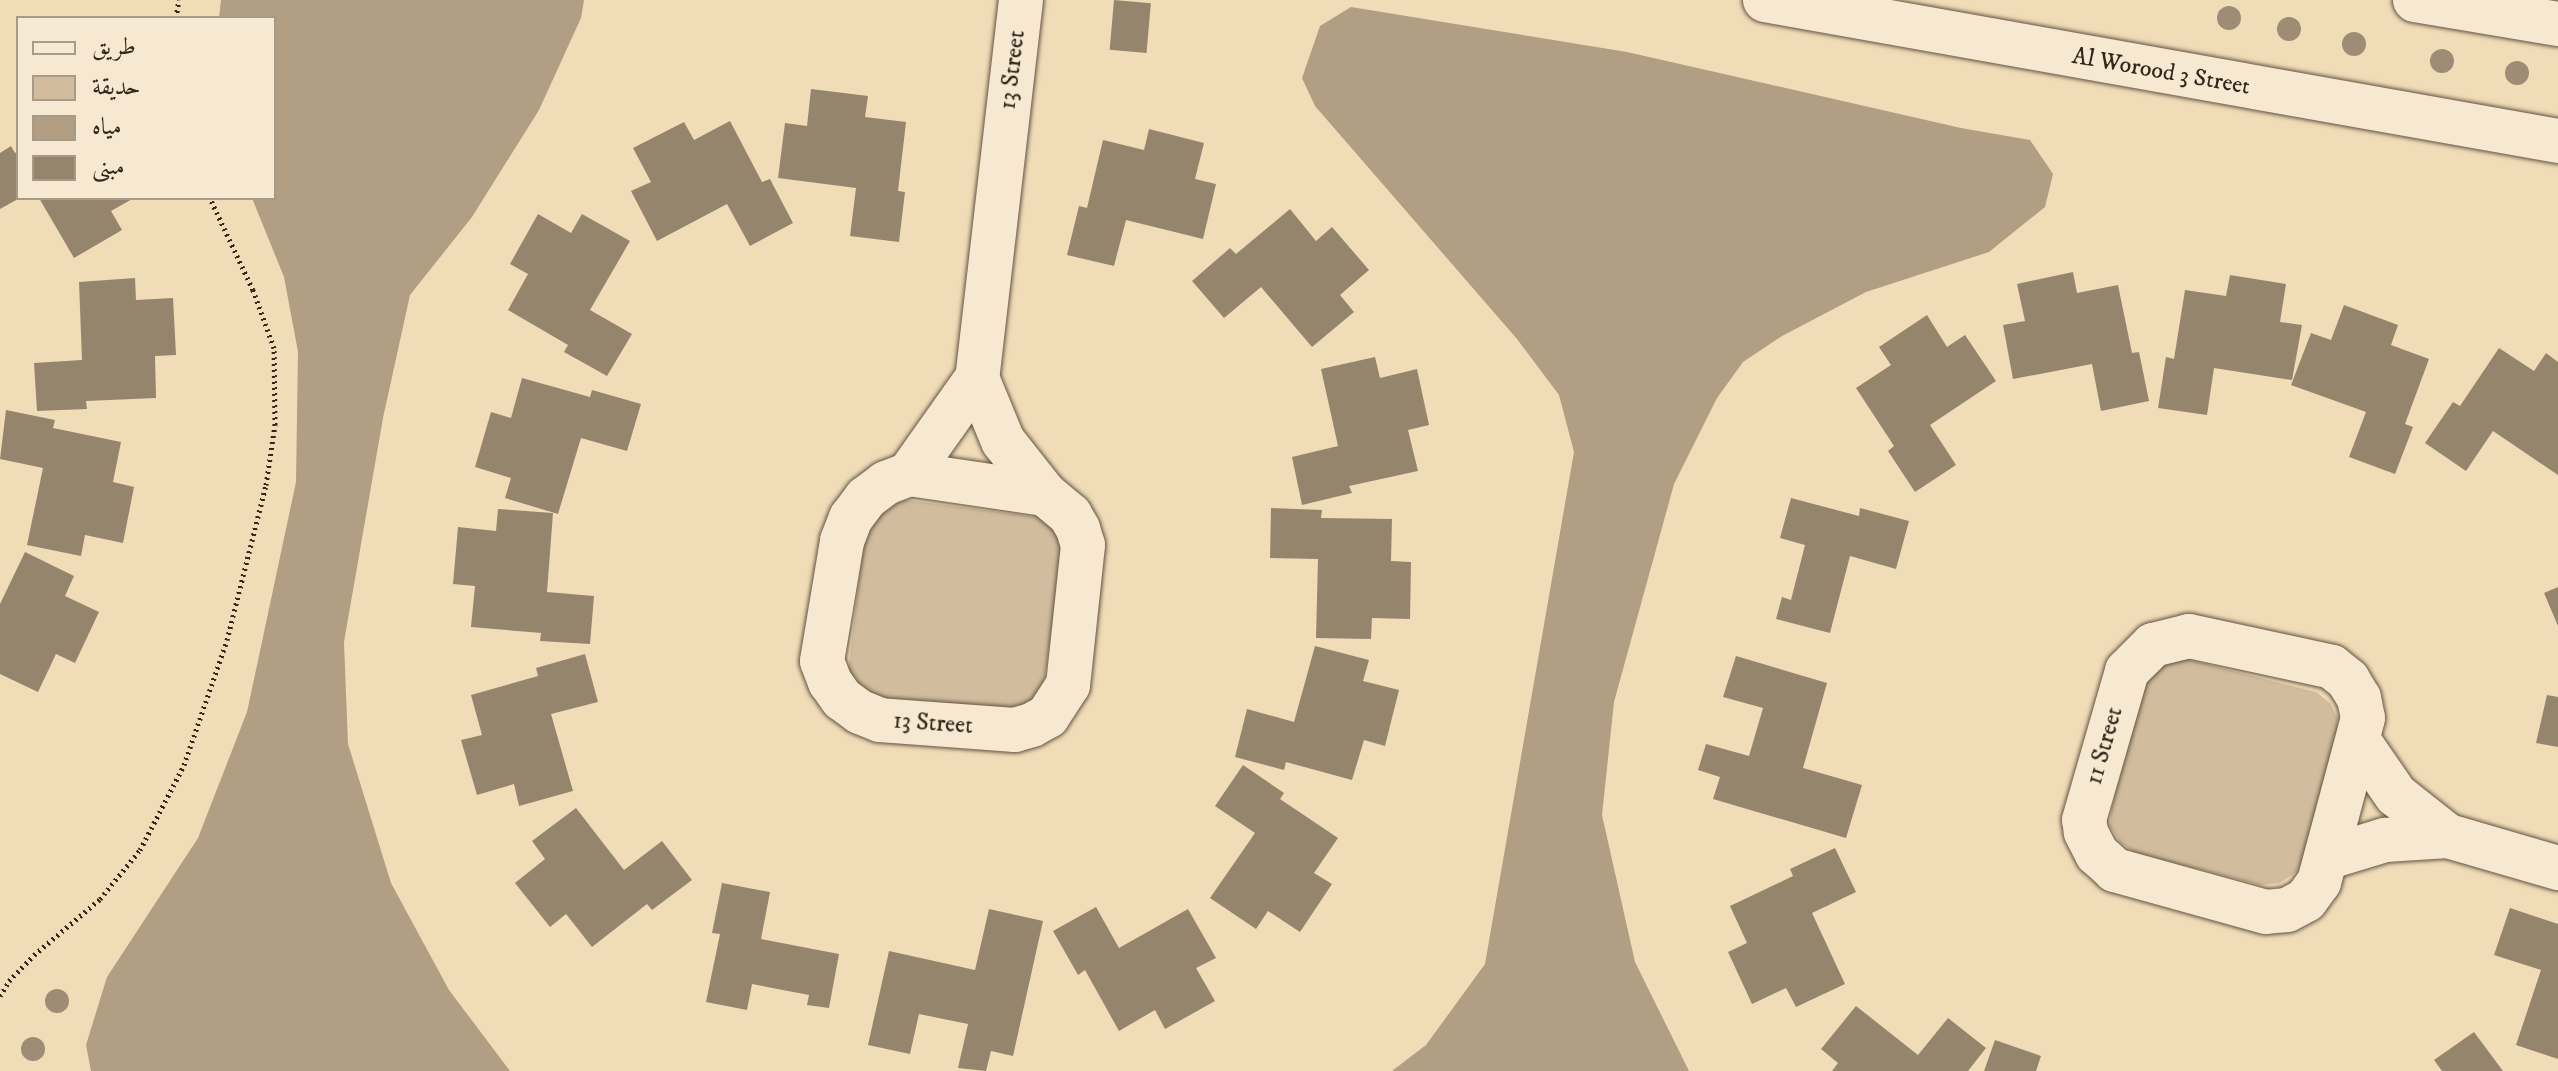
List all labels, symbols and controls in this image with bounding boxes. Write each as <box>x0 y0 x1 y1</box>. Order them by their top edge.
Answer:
legend <box>16 16 276 200</box>
street label: 13 Street <box>994 29 1032 111</box>
text: طريق <box>92 32 136 62</box>
street label: Al Worood 3 Street <box>2070 42 2252 102</box>
text: حديقة <box>92 72 141 102</box>
text: مياه <box>92 112 122 142</box>
text: مبنى <box>92 152 125 182</box>
street label: 11 Street <box>2080 704 2130 788</box>
street label: 13 Street <box>892 707 974 741</box>

